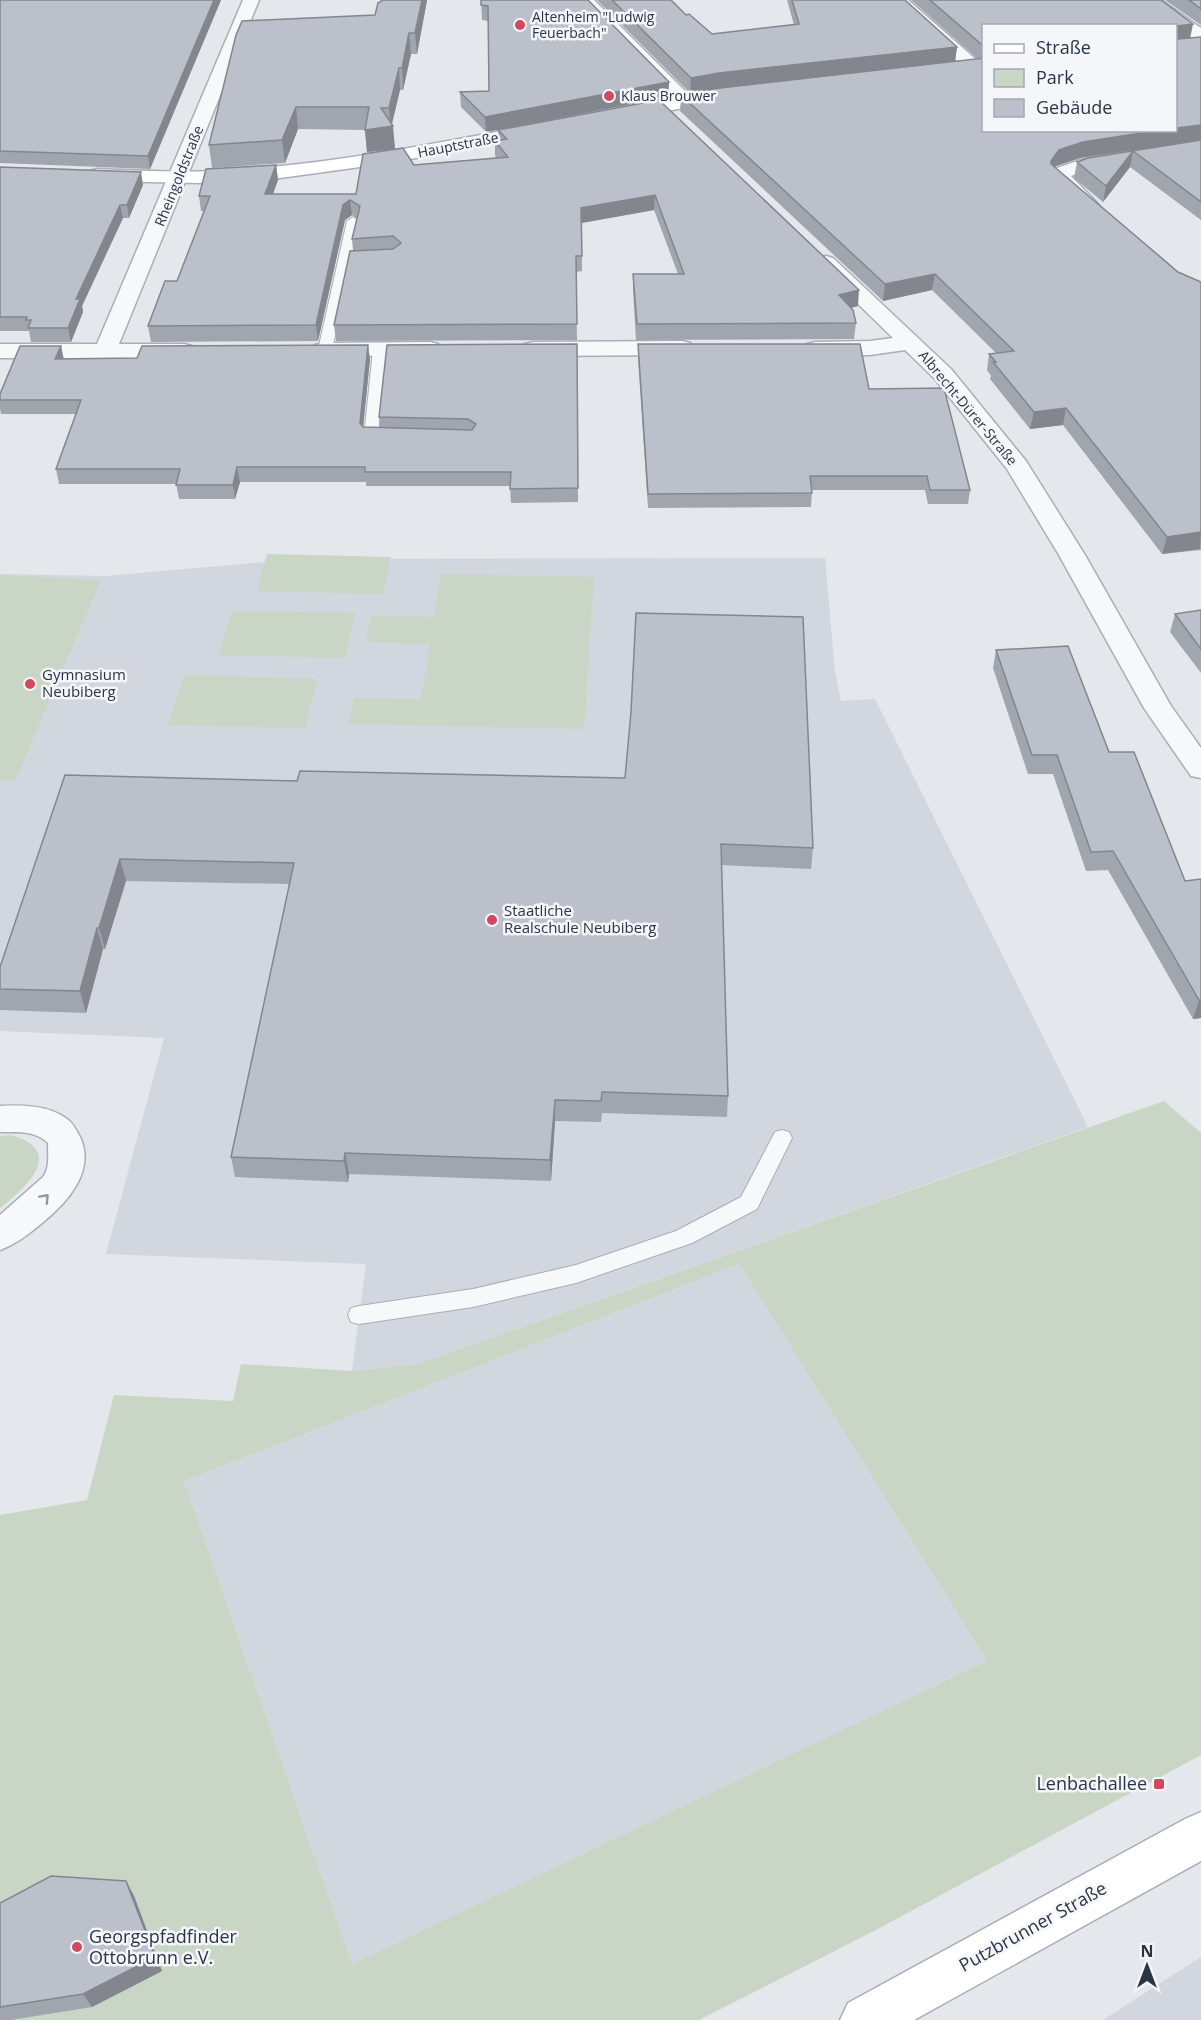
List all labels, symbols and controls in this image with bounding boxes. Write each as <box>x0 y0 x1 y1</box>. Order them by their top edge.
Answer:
place label: Altenheim "Ludwig Feuerbach" <box>532 7 655 42</box>
marker: Altenheim "Ludwig Feuerbach" <box>513 18 527 32</box>
legend <box>982 24 1177 132</box>
text: Straße <box>1036 35 1091 59</box>
text: Park <box>1036 65 1074 89</box>
place label: Klaus Brouwer <box>621 86 716 105</box>
marker: Klaus Brouwer <box>602 89 616 103</box>
text: Gebäude <box>1036 95 1112 119</box>
street label: Rheingoldstraße <box>150 122 207 229</box>
street label: Hauptstraße <box>416 127 500 162</box>
street label: Albrecht-Dürer-Straße <box>915 346 1022 469</box>
place label: Gymnasium Neubiberg <box>42 664 126 701</box>
marker: Gymnasium Neubiberg <box>23 677 37 691</box>
place label: Staatliche Realschule Neubiberg <box>504 900 656 937</box>
marker: Staatliche Realschule Neubiberg <box>485 913 499 927</box>
one-way arrow <box>38 1194 49 1205</box>
place label: Lenbachallee <box>1036 1771 1147 1795</box>
marker: Lenbachallee <box>1152 1777 1166 1791</box>
street label: Putzbrunner Straße <box>954 1876 1111 1977</box>
place label: Georgspfadfinder Ottobrunn e.V. <box>89 1924 238 1969</box>
north arrow <box>1117 1936 1177 1996</box>
marker: Georgspfadfinder Ottobrunn e.V. <box>70 1940 84 1954</box>
text: N <box>1140 1940 1154 1962</box>

